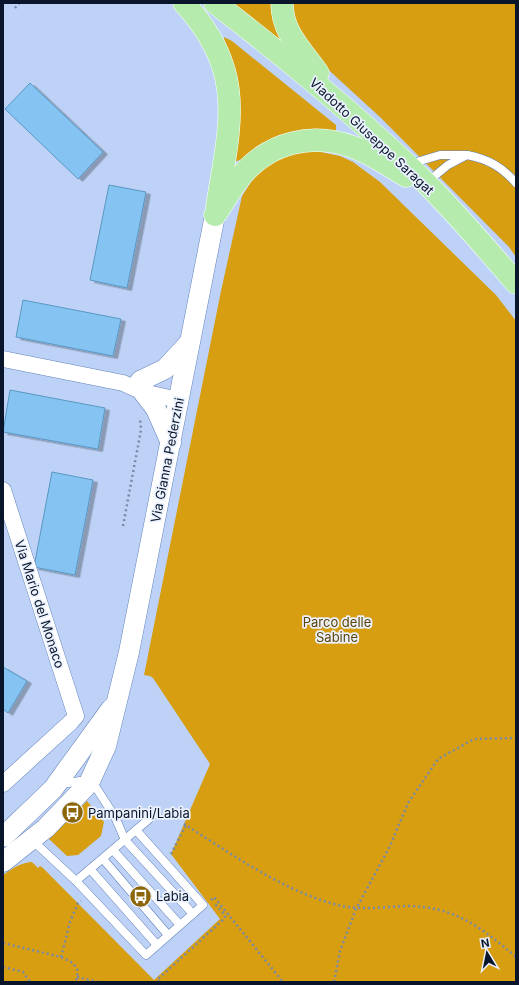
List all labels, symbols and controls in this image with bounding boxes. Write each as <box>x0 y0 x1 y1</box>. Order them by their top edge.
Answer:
street label: Viadotto Giuseppe Saragat <box>307 74 437 198</box>
street label: Via Gianna Pederzini <box>147 396 187 524</box>
street label: Via Mario del Monaco <box>12 538 68 670</box>
park label: Parco delle Sabine <box>303 614 371 645</box>
bus stop icon: Pampanini/Labia <box>59 800 85 826</box>
place label: Pampanini/Labia <box>88 805 190 821</box>
bus stop icon: Labia <box>127 883 153 909</box>
place label: Labia <box>156 888 189 904</box>
north arrow <box>467 933 507 973</box>
text: N <box>480 936 491 951</box>

